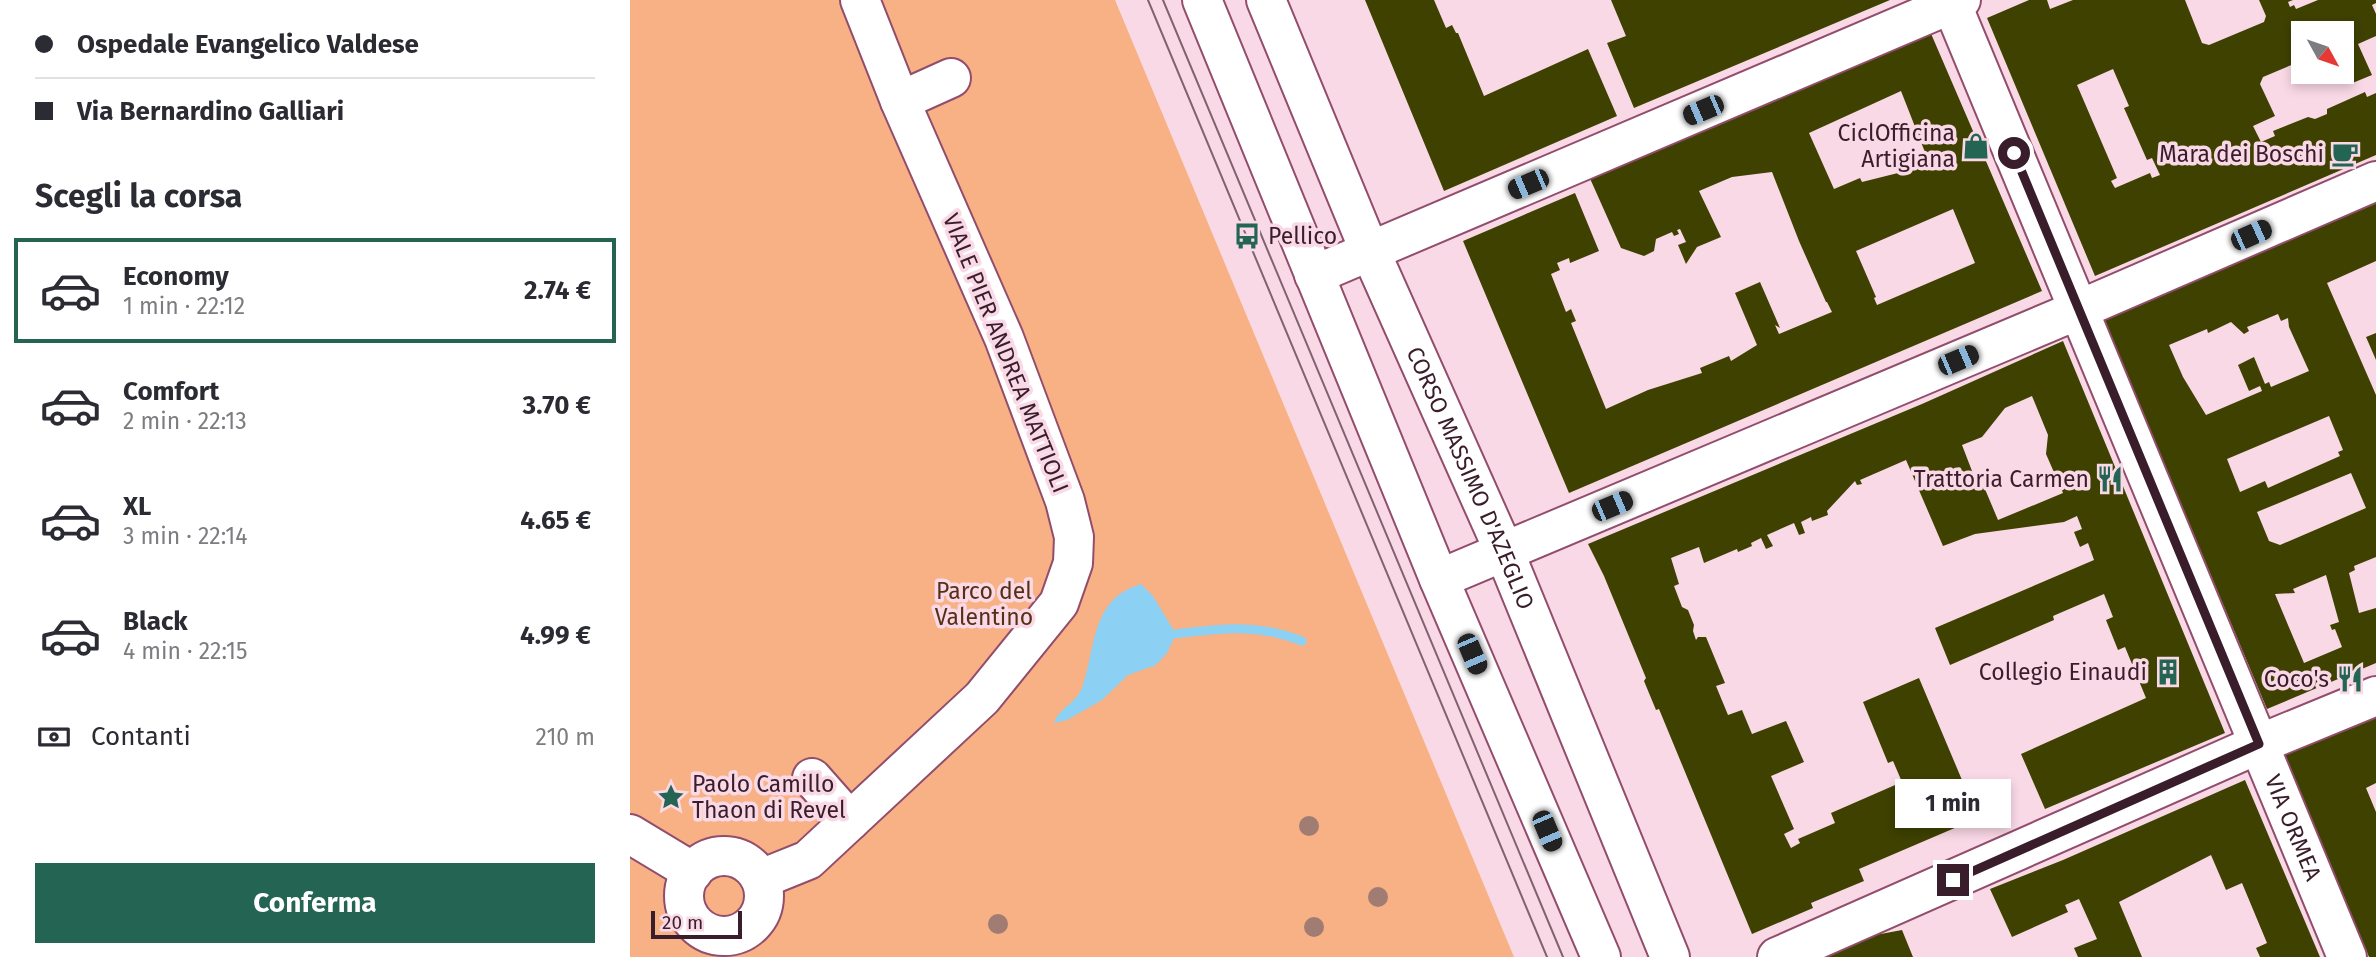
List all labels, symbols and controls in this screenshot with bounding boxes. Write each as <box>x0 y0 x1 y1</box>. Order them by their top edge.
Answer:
north arrow <box>2291 21 2354 84</box>
map controls <box>2291 21 2354 84</box>
text: Ospedale Evangelico Valdese <box>77 29 419 60</box>
car <box>1680 92 1727 128</box>
text: Via Bernardino Galliari <box>77 96 344 127</box>
place label: CiclOfficina Artigiana <box>1838 119 1955 173</box>
shop icon: CiclOfficina Artigiana <box>1961 131 1991 161</box>
route start <box>1998 137 2030 169</box>
cafe icon: Mara dei Boschi <box>2330 139 2360 169</box>
place label: Mara dei Boschi <box>2159 140 2324 168</box>
car <box>1505 166 1552 202</box>
text: Scegli la corsa <box>35 177 242 215</box>
street label: VIALE PIER ANDREA MATTIOLI <box>937 209 1075 497</box>
car <box>2228 217 2275 253</box>
bus stop icon: Pellico <box>1232 221 1262 251</box>
place label: Pellico <box>1268 222 1337 250</box>
icon: car <box>39 259 102 322</box>
text: Economy <box>123 261 229 292</box>
text: 2.74 € <box>524 275 591 306</box>
text: 1 min · 22:12 <box>123 292 245 320</box>
street label: CORSO MASSIMO D'AZEGLIO <box>1401 342 1540 614</box>
car <box>1935 342 1982 378</box>
icon: car <box>39 374 102 437</box>
text: Comfort <box>123 376 219 407</box>
text: 3.70 € <box>523 390 591 421</box>
text: 2 min · 22:13 <box>123 407 247 435</box>
restaurant icon: Trattoria Carmen <box>2095 464 2125 494</box>
place label: Trattoria Carmen <box>1914 465 2089 493</box>
car <box>1589 488 1636 524</box>
icon: car <box>39 489 102 552</box>
text: XL <box>123 491 151 522</box>
text: 4.65 € <box>520 505 591 536</box>
text: 3 min · 22:14 <box>123 522 248 550</box>
park label: Parco del Valentino <box>935 577 1033 631</box>
icon: car <box>39 604 102 667</box>
text: Black <box>123 606 188 637</box>
text: 4.99 € <box>520 620 591 651</box>
car <box>1455 631 1490 677</box>
text: 4 min · 22:15 <box>123 637 248 665</box>
building icon: Collegio Einaudi <box>2153 657 2183 687</box>
place label: Collegio Einaudi <box>1979 658 2147 686</box>
restaurant icon: Coco's <box>2335 664 2365 694</box>
place label: Coco's <box>2264 665 2329 693</box>
icon: cash <box>35 718 73 756</box>
text: Contanti <box>91 721 191 752</box>
text: 210 m <box>536 723 595 751</box>
place label: Paolo Camillo Thaon di Revel <box>692 770 846 824</box>
street label: VIA ORMEA <box>2259 770 2328 886</box>
callout: 1 min <box>1895 778 2011 828</box>
place icon: Paolo Camillo Thaon di Revel <box>656 782 686 812</box>
text: 1 min <box>1925 789 1981 817</box>
car <box>1530 808 1565 854</box>
button: Conferma <box>35 863 595 943</box>
route end <box>1937 864 1969 896</box>
scale bar <box>651 908 742 940</box>
text: 20 m <box>662 911 703 934</box>

